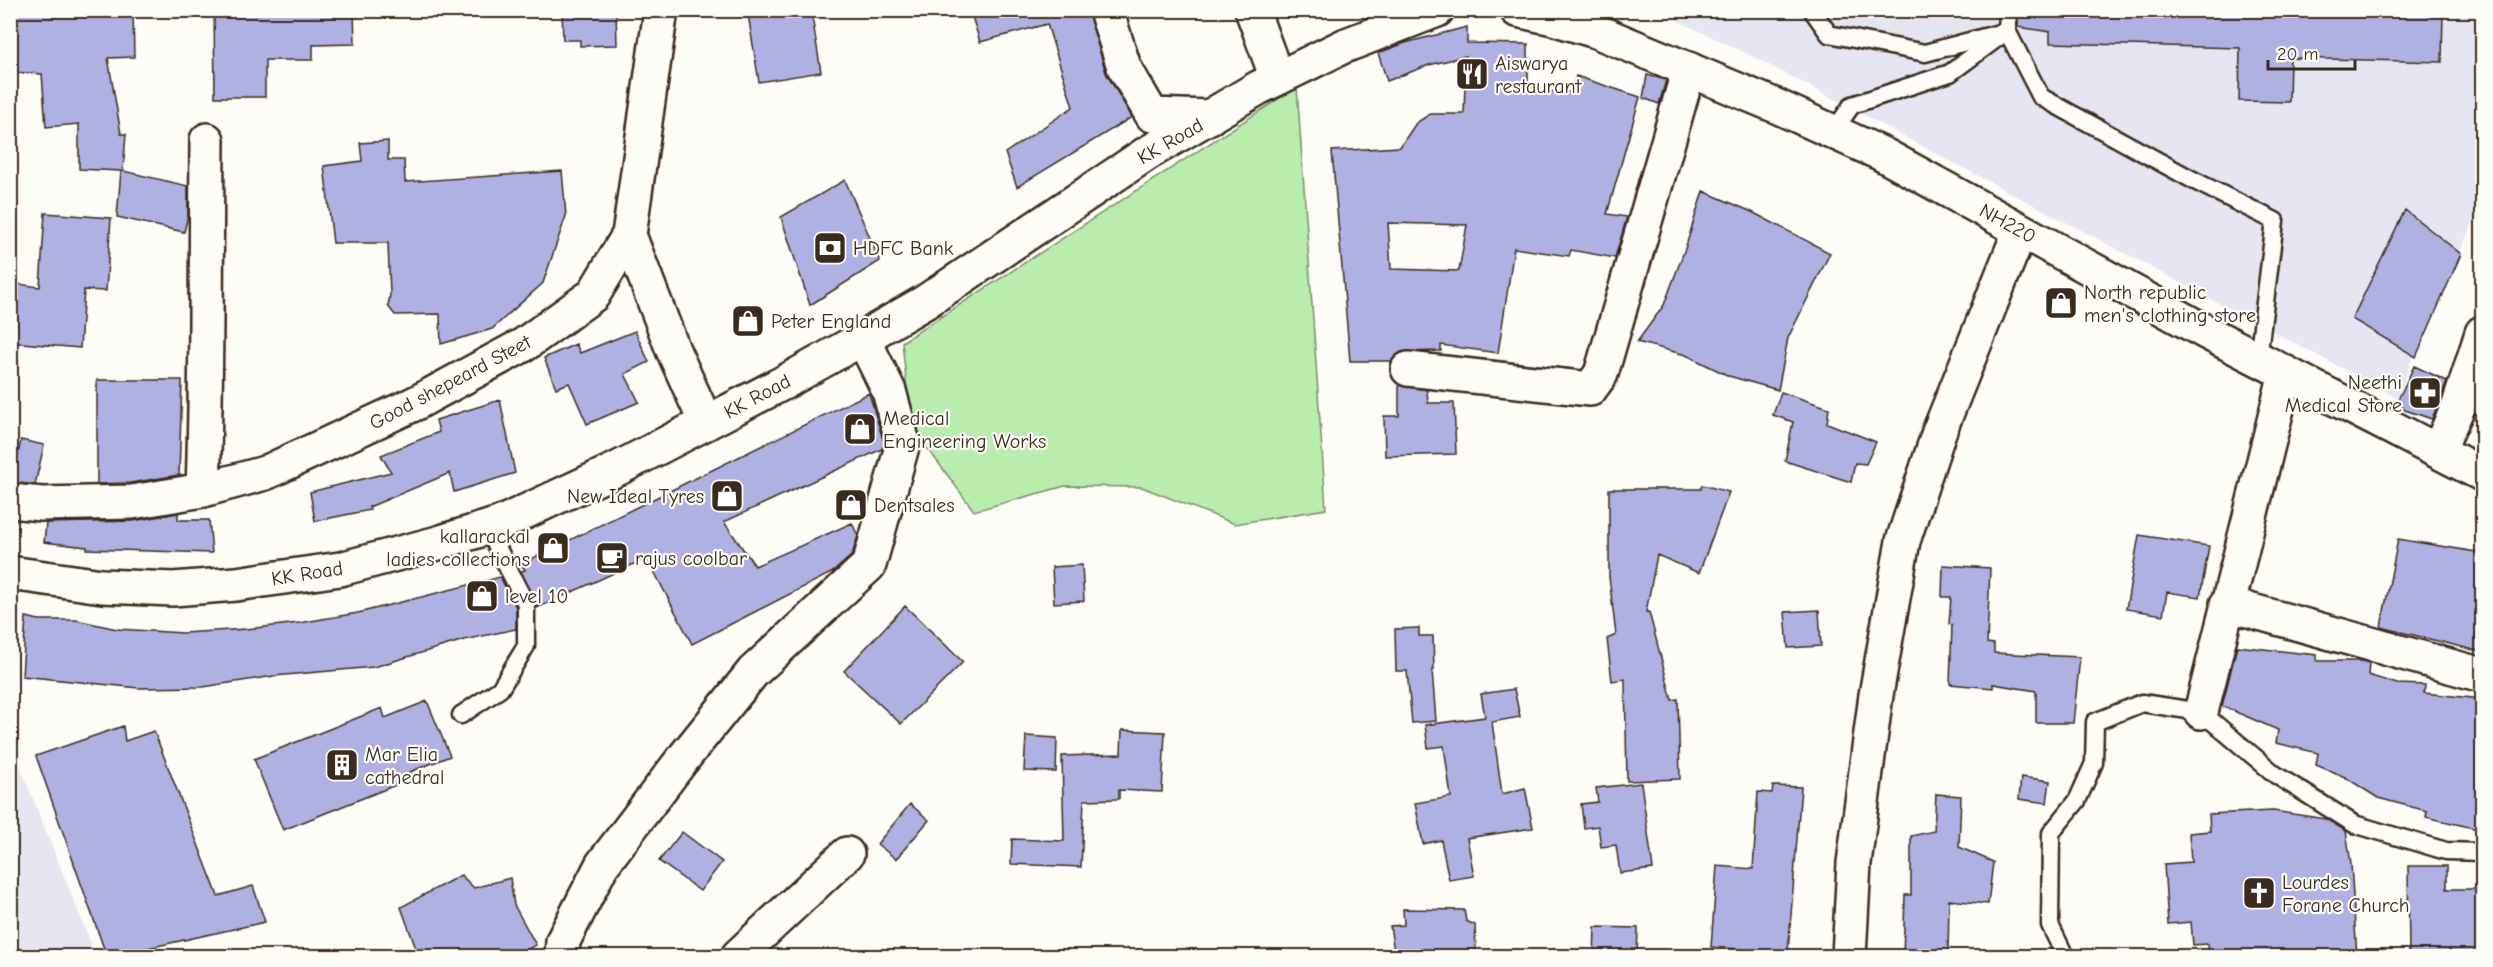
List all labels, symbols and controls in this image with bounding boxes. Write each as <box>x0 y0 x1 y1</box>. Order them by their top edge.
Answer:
scale bar <box>2268 33 2355 71</box>
text: 20 m <box>2277 44 2318 65</box>
place label: Aiswarya restaurant <box>1495 52 1583 98</box>
restaurant icon: Aiswarya restaurant <box>1454 56 1490 92</box>
street label: KK Road <box>1133 113 1207 169</box>
street label: NH220 <box>1976 199 2040 248</box>
bank icon: HDFC Bank <box>812 230 848 266</box>
place label: HDFC Bank <box>853 237 954 260</box>
place label: North republic men's clothing store <box>2084 281 2256 327</box>
shop icon: North republic men's clothing store <box>2043 285 2079 321</box>
shop icon: Peter England <box>730 303 766 339</box>
place label: Peter England <box>771 310 891 333</box>
street label: Good shepeard Steet <box>366 330 536 435</box>
street label: KK Road <box>720 369 795 424</box>
place label: Neethi Medical Store <box>2285 371 2402 417</box>
pharmacy icon: Neethi Medical Store <box>2407 375 2443 411</box>
place label: Medical Engineering Works <box>883 407 1046 453</box>
shop icon: Medical Engineering Works <box>842 411 878 447</box>
shop icon: New Ideal Tyres <box>709 478 745 514</box>
place label: New Ideal Tyres <box>567 485 704 508</box>
shop icon: Dentsales <box>833 487 869 523</box>
place label: Dentsales <box>874 494 955 517</box>
place label: kallarackal ladies collections <box>386 525 530 571</box>
shop icon: kallarackal ladies collections <box>535 530 571 566</box>
cafe icon: rajus coolbar <box>594 540 630 576</box>
place label: rajus coolbar <box>635 547 747 570</box>
street label: KK Road <box>270 556 345 591</box>
shop icon: level 10 <box>464 578 500 614</box>
place label: level 10 <box>505 585 569 608</box>
place label: Mar Elia cathedral <box>365 743 444 789</box>
building icon: Mar Elia cathedral <box>324 747 360 783</box>
place label: Lourdes Forane Church <box>2282 871 2410 917</box>
church icon: Lourdes Forane Church <box>2241 875 2277 911</box>

